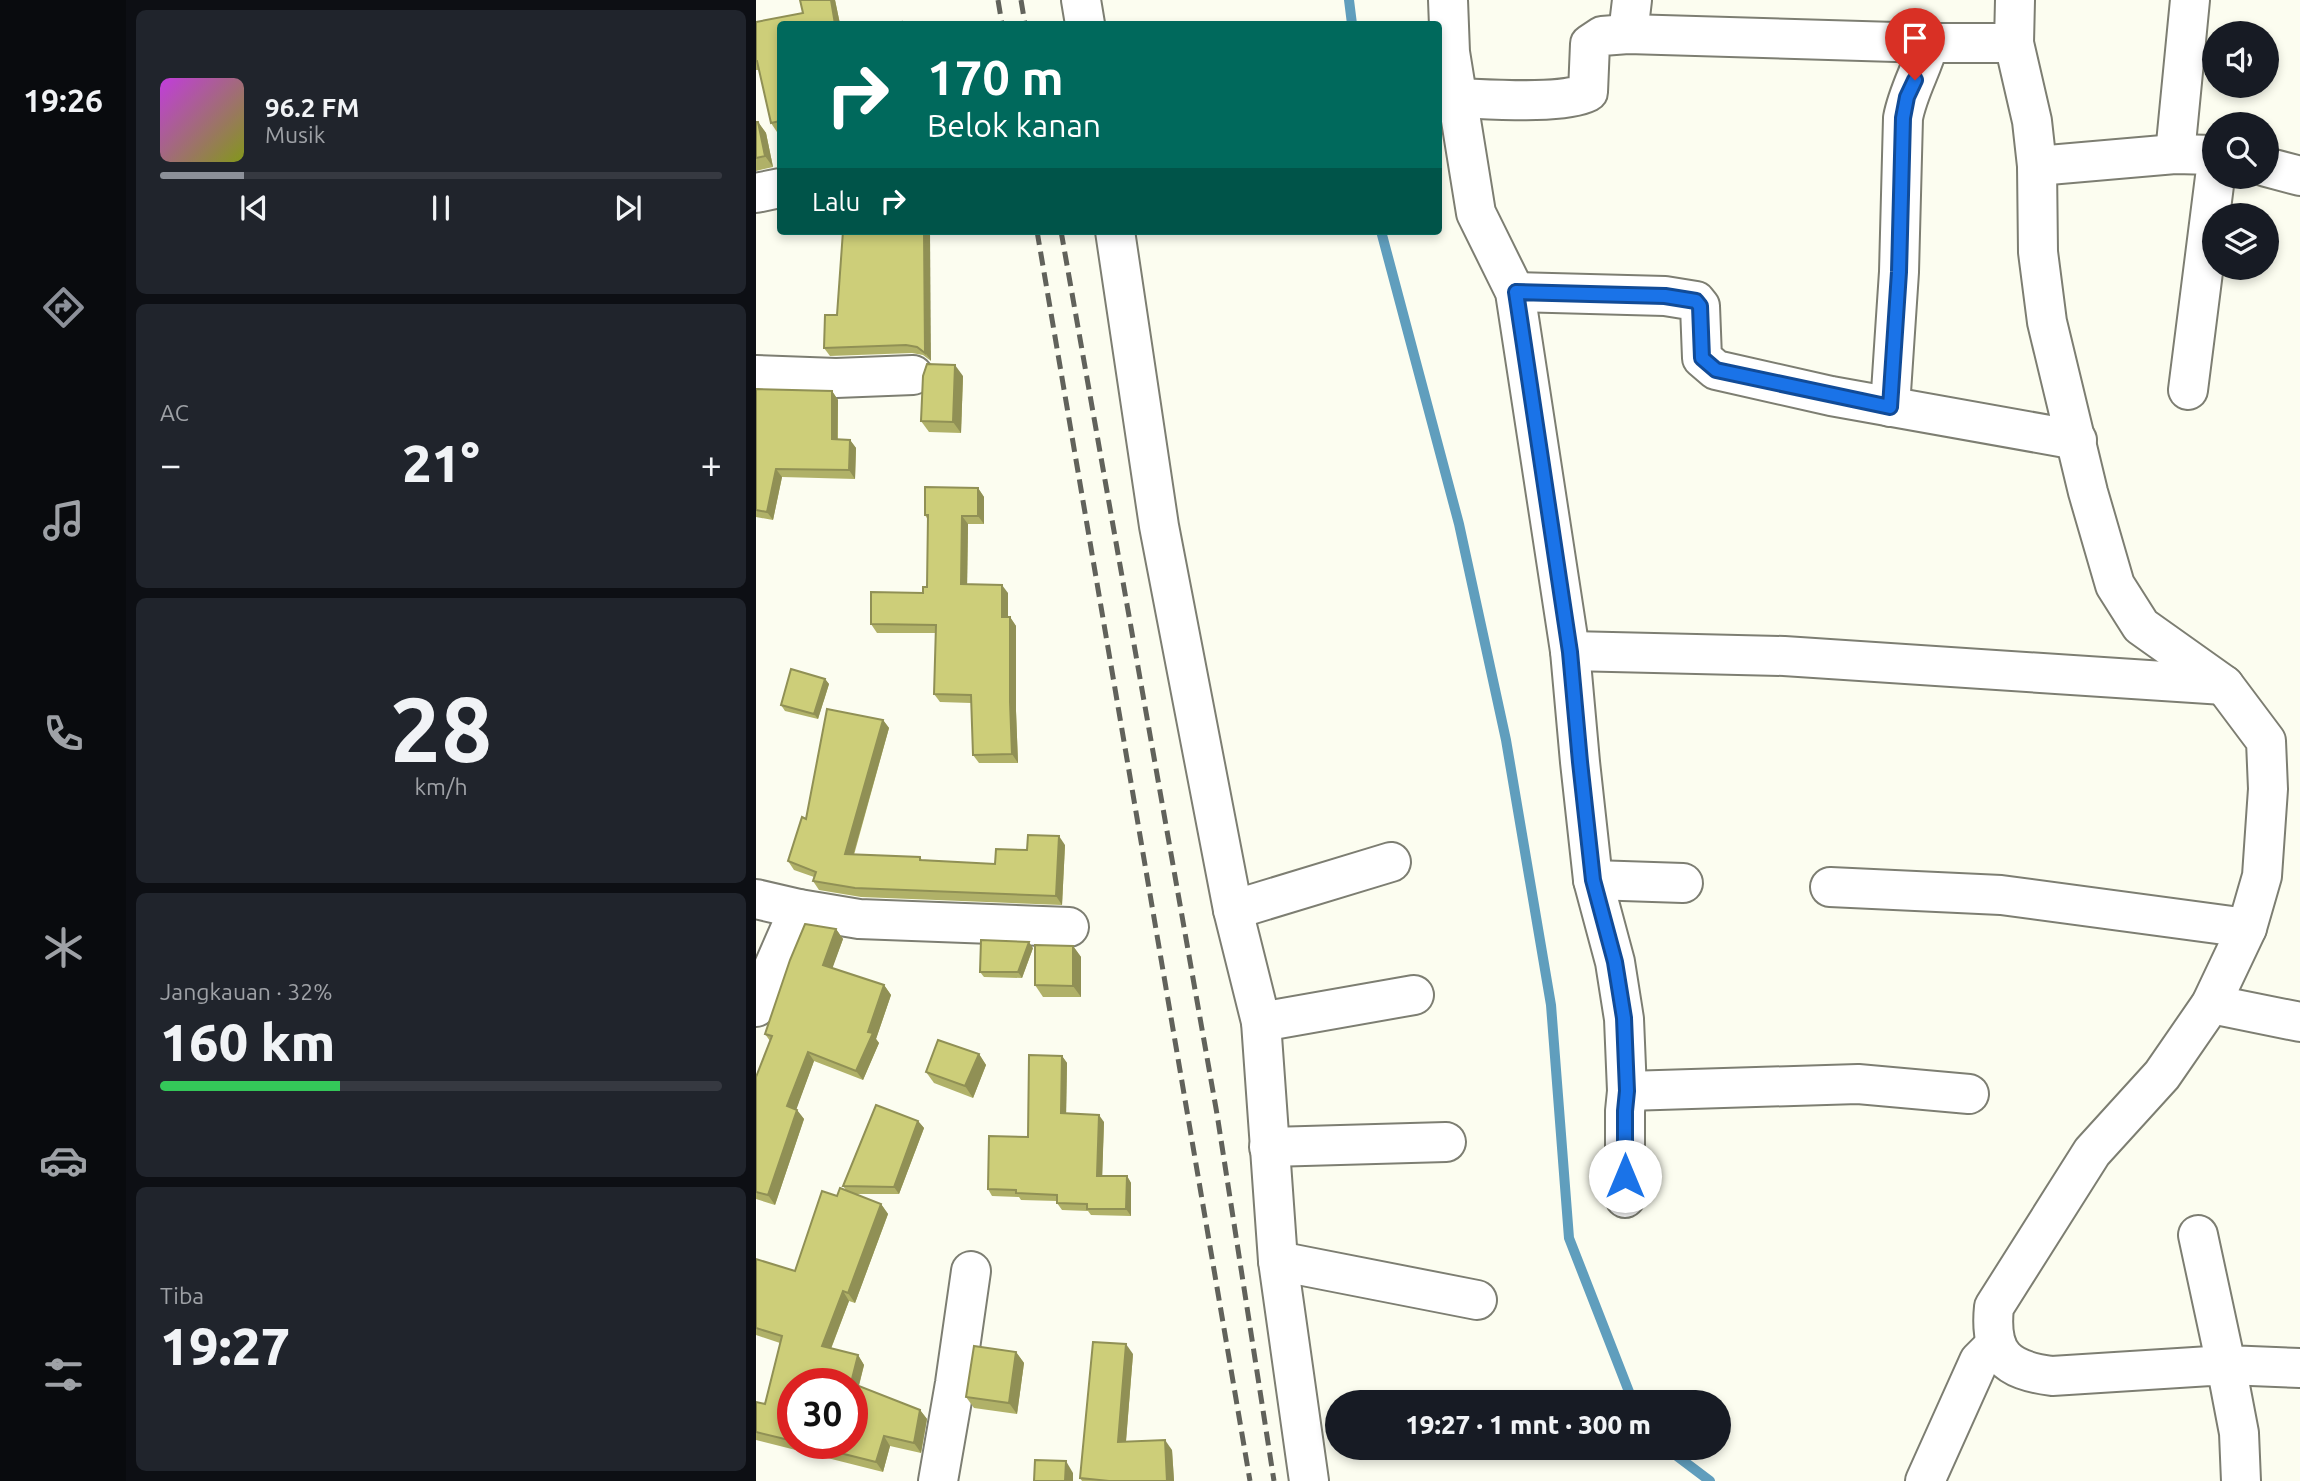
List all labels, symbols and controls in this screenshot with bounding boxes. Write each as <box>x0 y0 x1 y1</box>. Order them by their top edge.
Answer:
pin <box>1885 8 1945 80</box>
icon: arrive <box>1896 19 1934 57</box>
map controls <box>2202 21 2279 280</box>
button: sound <box>2202 21 2279 98</box>
icon: right <box>812 49 903 140</box>
text: 170 m <box>927 49 1064 104</box>
text: 19:26 <box>23 82 103 118</box>
text: 96.2 FM <box>265 93 359 122</box>
text: Belok kanan <box>927 107 1101 143</box>
button: search <box>2202 112 2279 189</box>
text: Musik <box>265 122 325 147</box>
icon: right <box>874 182 912 220</box>
text: Lalu <box>812 187 860 216</box>
icon: previous <box>235 189 273 227</box>
icon: pause <box>422 189 460 227</box>
icon: next <box>609 189 647 227</box>
button: layers <box>2202 203 2279 280</box>
icon: directions <box>39 283 88 332</box>
text: AC <box>160 400 189 425</box>
text: 21° <box>402 434 480 492</box>
text: − <box>160 443 181 485</box>
text: + <box>701 443 722 485</box>
icon: music <box>39 496 88 545</box>
text: 28 <box>390 677 492 779</box>
icon: phone <box>39 709 88 758</box>
text: km/h <box>414 774 468 799</box>
icon: climate <box>39 923 88 972</box>
text: Jangkauan · 32% <box>160 979 332 1004</box>
text: 160 km <box>160 1013 335 1071</box>
icon: car <box>39 1136 88 1185</box>
position arrow <box>1588 1139 1662 1213</box>
text: Tiba <box>160 1283 204 1308</box>
text: 19:27 <box>160 1317 290 1375</box>
icon: filters <box>39 1350 88 1399</box>
speed limit sign: 30 <box>777 1368 868 1459</box>
text: 19:27 · 1 mnt · 300 m <box>1405 1410 1651 1439</box>

